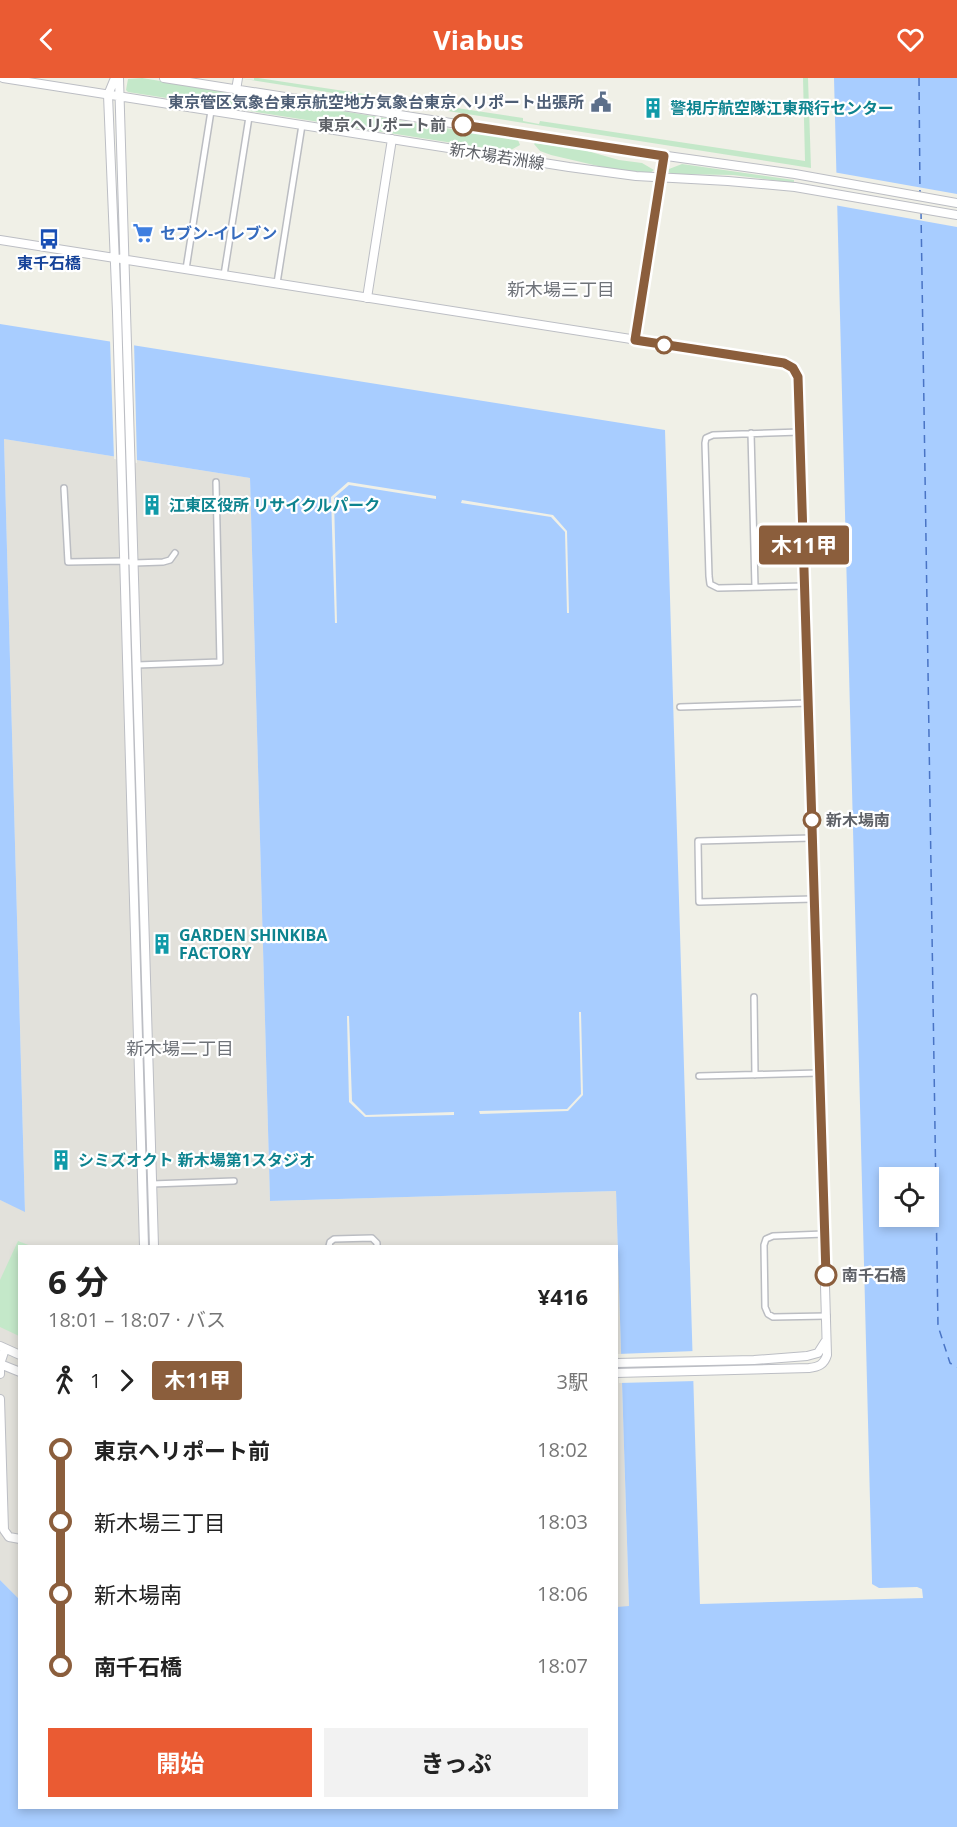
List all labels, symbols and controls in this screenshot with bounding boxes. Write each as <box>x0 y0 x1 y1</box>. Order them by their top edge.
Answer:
text: Viabus <box>433 21 524 58</box>
icon: back <box>30 23 63 56</box>
icon: heart <box>894 23 927 56</box>
public building icon: 東京管区気象台東京航空地方気象台東京へリポート出張所 <box>589 90 613 114</box>
place label: 東京管区気象台東京航空地方気象台東京へリポート出張所 <box>168 91 584 113</box>
building icon: 警視庁航空隊江東飛行センター <box>641 96 665 120</box>
place label: 警視庁航空隊江東飛行センター <box>670 97 894 119</box>
place label: 東京ヘリポート前 <box>318 114 446 136</box>
marker: 東京ヘリポート前 <box>452 114 474 136</box>
street label: 新木場若洲線 <box>448 138 546 174</box>
supermarket icon: セブン-イレブン <box>131 221 155 245</box>
place label: セブン-イレブン <box>160 222 277 244</box>
bus stop icon: 東千石橋 <box>37 227 61 251</box>
place label: 東千石橋 <box>17 252 81 274</box>
district label: 新木場三丁目 <box>507 277 615 301</box>
unlabelled marker <box>655 336 673 354</box>
building icon: 江東区役所 リサイクルパーク <box>140 493 164 517</box>
place label: 江東区役所 リサイクルパーク <box>169 494 380 516</box>
line badge: 木11甲 <box>762 526 846 564</box>
text: 木11甲 <box>771 531 837 559</box>
place label: 新木場南 <box>826 809 890 831</box>
marker: 新木場南 <box>803 811 821 829</box>
place label: GARDEN SHINKIBA FACTORY <box>179 924 328 964</box>
building icon: GARDEN SHINKIBA FACTORY <box>150 932 174 956</box>
district label: 新木場二丁目 <box>126 1036 234 1060</box>
building icon: シミズオクト 新木場第1スタジオ <box>49 1148 73 1172</box>
place label: シミズオクト 新木場第1スタジオ <box>78 1149 315 1171</box>
map controls <box>879 1167 939 1227</box>
button: locate <box>879 1167 939 1227</box>
text: 6 分 <box>48 1259 108 1304</box>
marker: 南千石橋 <box>815 1264 837 1286</box>
place label: 南千石橋 <box>842 1264 906 1286</box>
text: ¥416 <box>538 1281 588 1311</box>
text: 18:01 – 18:07 · バス <box>48 1306 226 1333</box>
icon: walk <box>48 1364 81 1397</box>
icon: forward <box>110 1364 143 1397</box>
text: 木11甲 <box>164 1366 230 1394</box>
text: 1 <box>90 1367 101 1394</box>
text: 3駅 <box>557 1368 588 1395</box>
text: 東京ヘリポート前 <box>94 1435 270 1465</box>
text: 18:02 <box>537 1436 588 1463</box>
text: 新木場三丁目 <box>94 1507 226 1537</box>
text: 18:03 <box>537 1508 588 1535</box>
text: 新木場南 <box>94 1579 182 1609</box>
text: 18:06 <box>537 1580 588 1607</box>
text: 南千石橋 <box>94 1651 182 1681</box>
text: 18:07 <box>537 1652 588 1679</box>
button: 開始 <box>48 1728 312 1797</box>
button: きっぷ <box>324 1728 588 1797</box>

